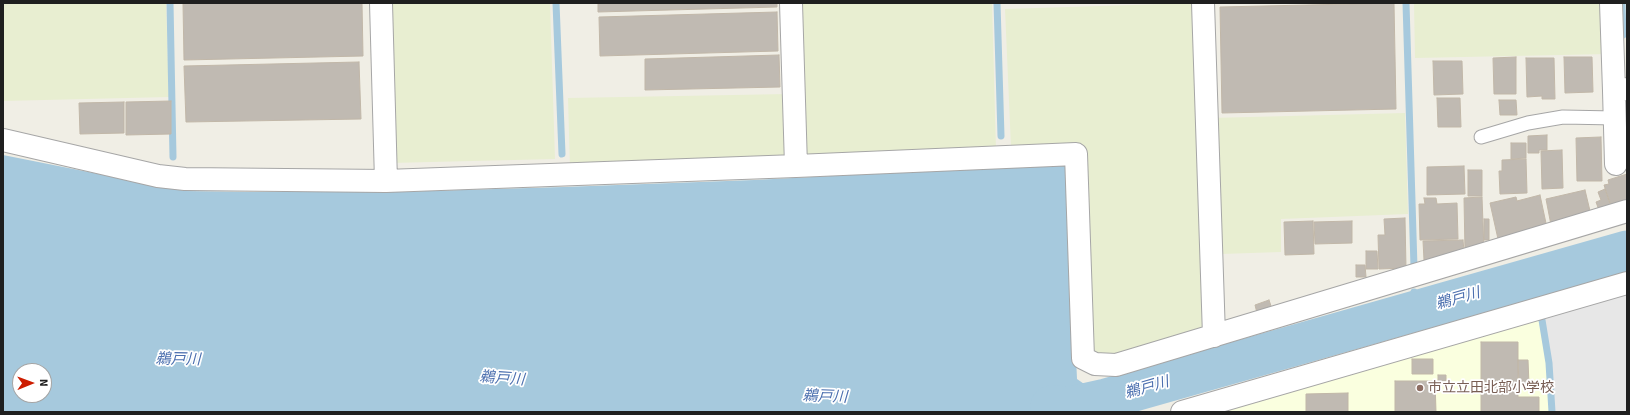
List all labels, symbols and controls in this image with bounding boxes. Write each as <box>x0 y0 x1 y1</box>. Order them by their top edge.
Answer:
water label: 鵜戸川 <box>1434 284 1482 314</box>
water label: 鵜戸川 <box>155 351 201 369</box>
north arrow <box>12 363 52 403</box>
water label: 鵜戸川 <box>479 368 525 390</box>
water label: 鵜戸川 <box>1123 373 1171 403</box>
text: N <box>37 379 50 387</box>
place label: 市立立田北部小学校 <box>1428 380 1554 396</box>
marker: 市立立田北部小学校 <box>1415 383 1425 393</box>
water label: 鵜戸川 <box>802 387 848 407</box>

